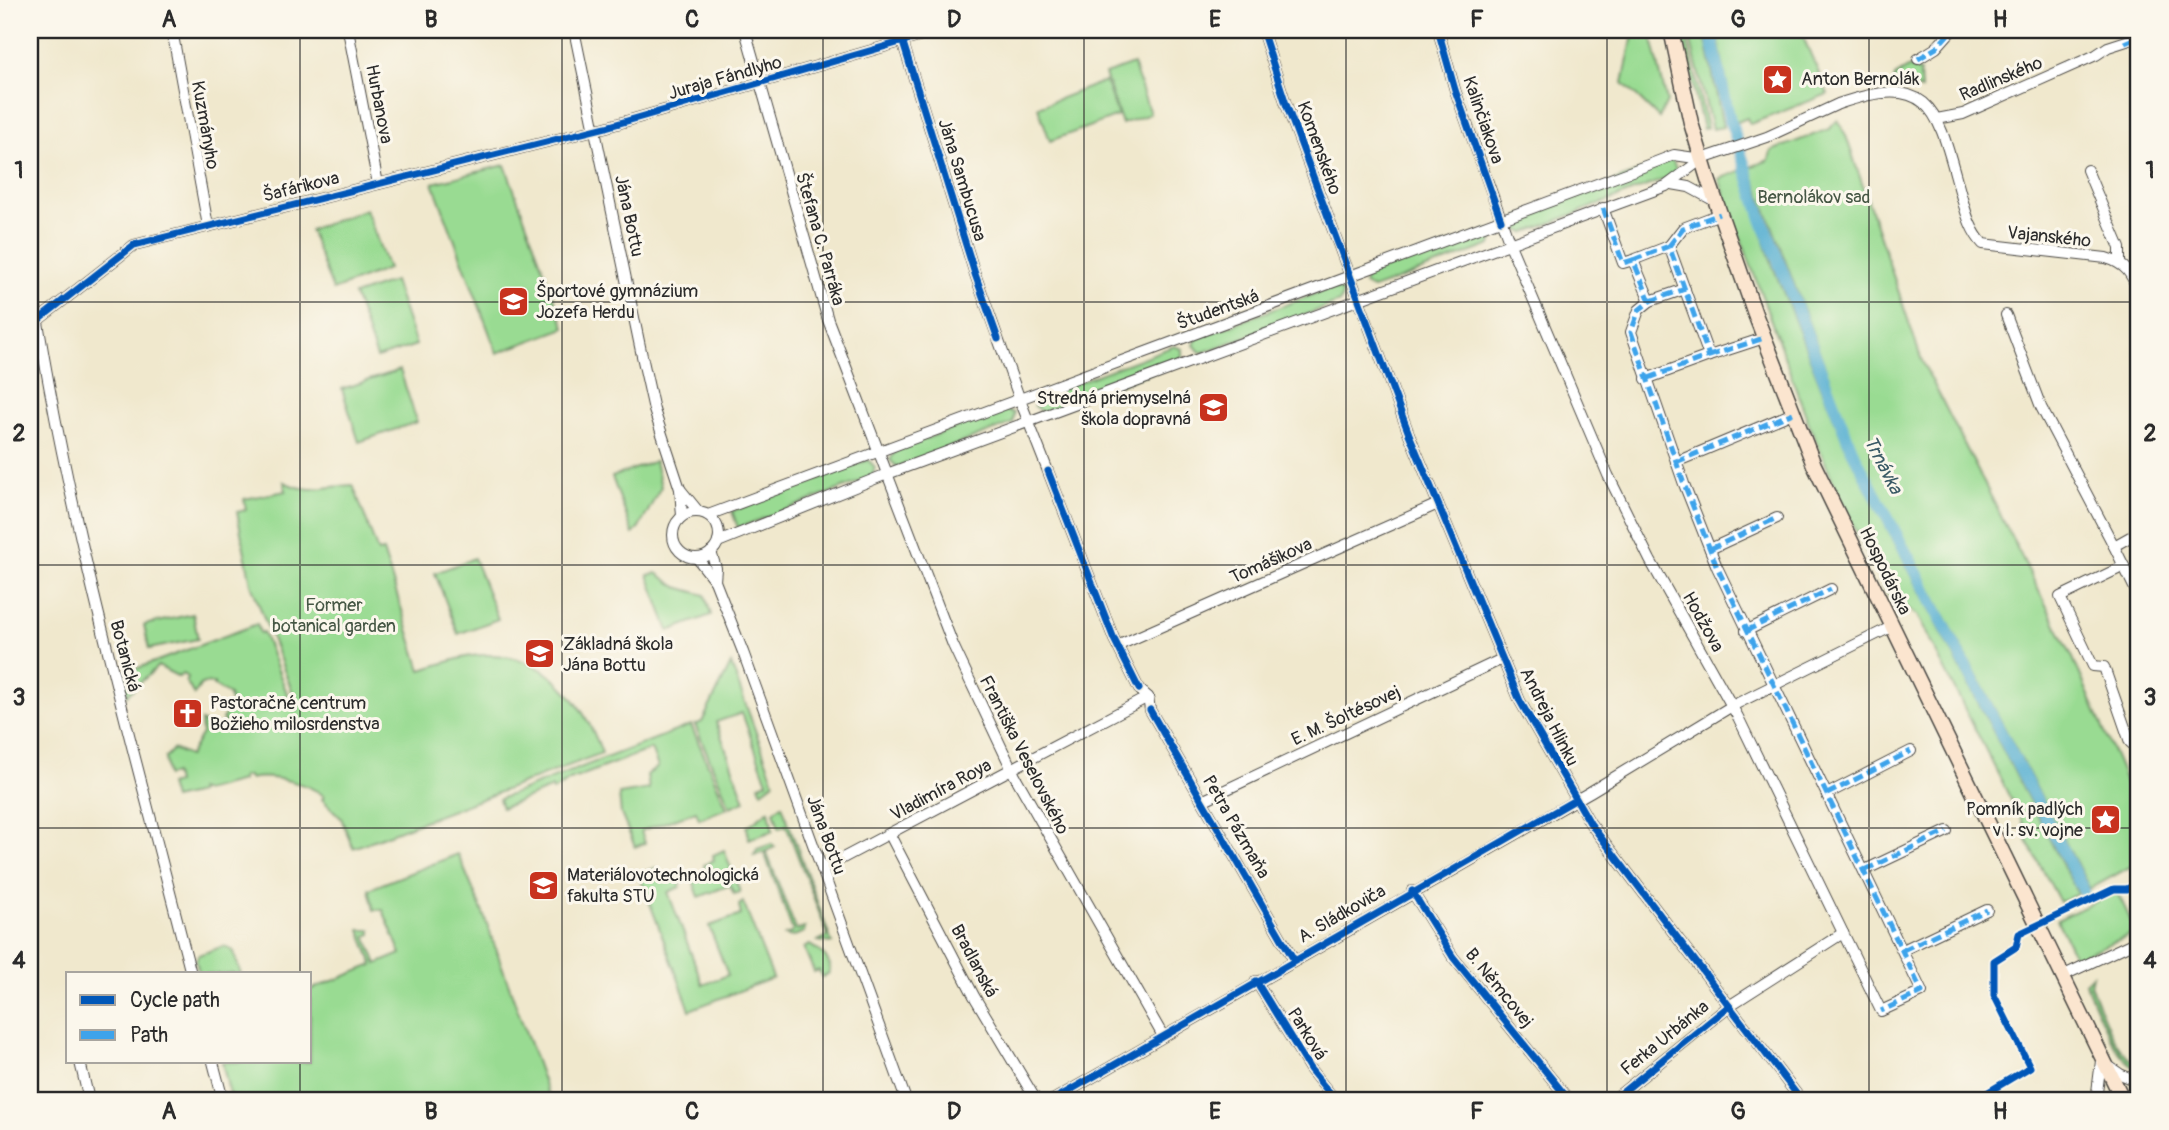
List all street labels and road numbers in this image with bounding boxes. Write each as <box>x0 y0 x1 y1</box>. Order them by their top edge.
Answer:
street label: Juraja Fándlyho <box>665 51 785 105</box>
street label: Radlinského <box>1956 51 2046 107</box>
street label: Hurbanova <box>360 62 398 146</box>
street label: Kalinčiakova <box>1457 73 1509 167</box>
street label: Kuzmányho <box>186 79 224 171</box>
street label: Komenského <box>1292 98 1347 198</box>
street label: Jána Sambucusa <box>932 116 992 244</box>
street label: Šafárikova <box>260 165 342 208</box>
street label: Štefana C. Parráka <box>790 170 851 308</box>
street label: Jána Bottu <box>609 173 649 259</box>
street label: Vajanského <box>2006 221 2092 253</box>
street label: Študentská <box>1173 284 1262 335</box>
street label: Hospodárska <box>1854 523 1916 619</box>
street label: Tomášikova <box>1226 533 1316 589</box>
street label: Hodžova <box>1677 588 1729 656</box>
street label: Botanická <box>104 618 146 694</box>
street label: Andreja Hlinku <box>1514 664 1584 770</box>
street label: Františka Veselovského <box>974 672 1074 839</box>
street label: E. M. Šoltésovej <box>1287 680 1404 751</box>
street label: Vladimíra Roya <box>887 754 995 826</box>
street label: Petra Pázmaňa <box>1197 771 1275 883</box>
street label: Jána Bottu <box>801 792 851 878</box>
street label: A. Sládkoviča <box>1294 880 1390 948</box>
street label: Bradlanská <box>945 920 1003 1002</box>
street label: B. Němcovej <box>1460 944 1538 1032</box>
street label: Ferka Urbánka <box>1616 995 1714 1081</box>
street label: Parková <box>1282 1003 1332 1065</box>

